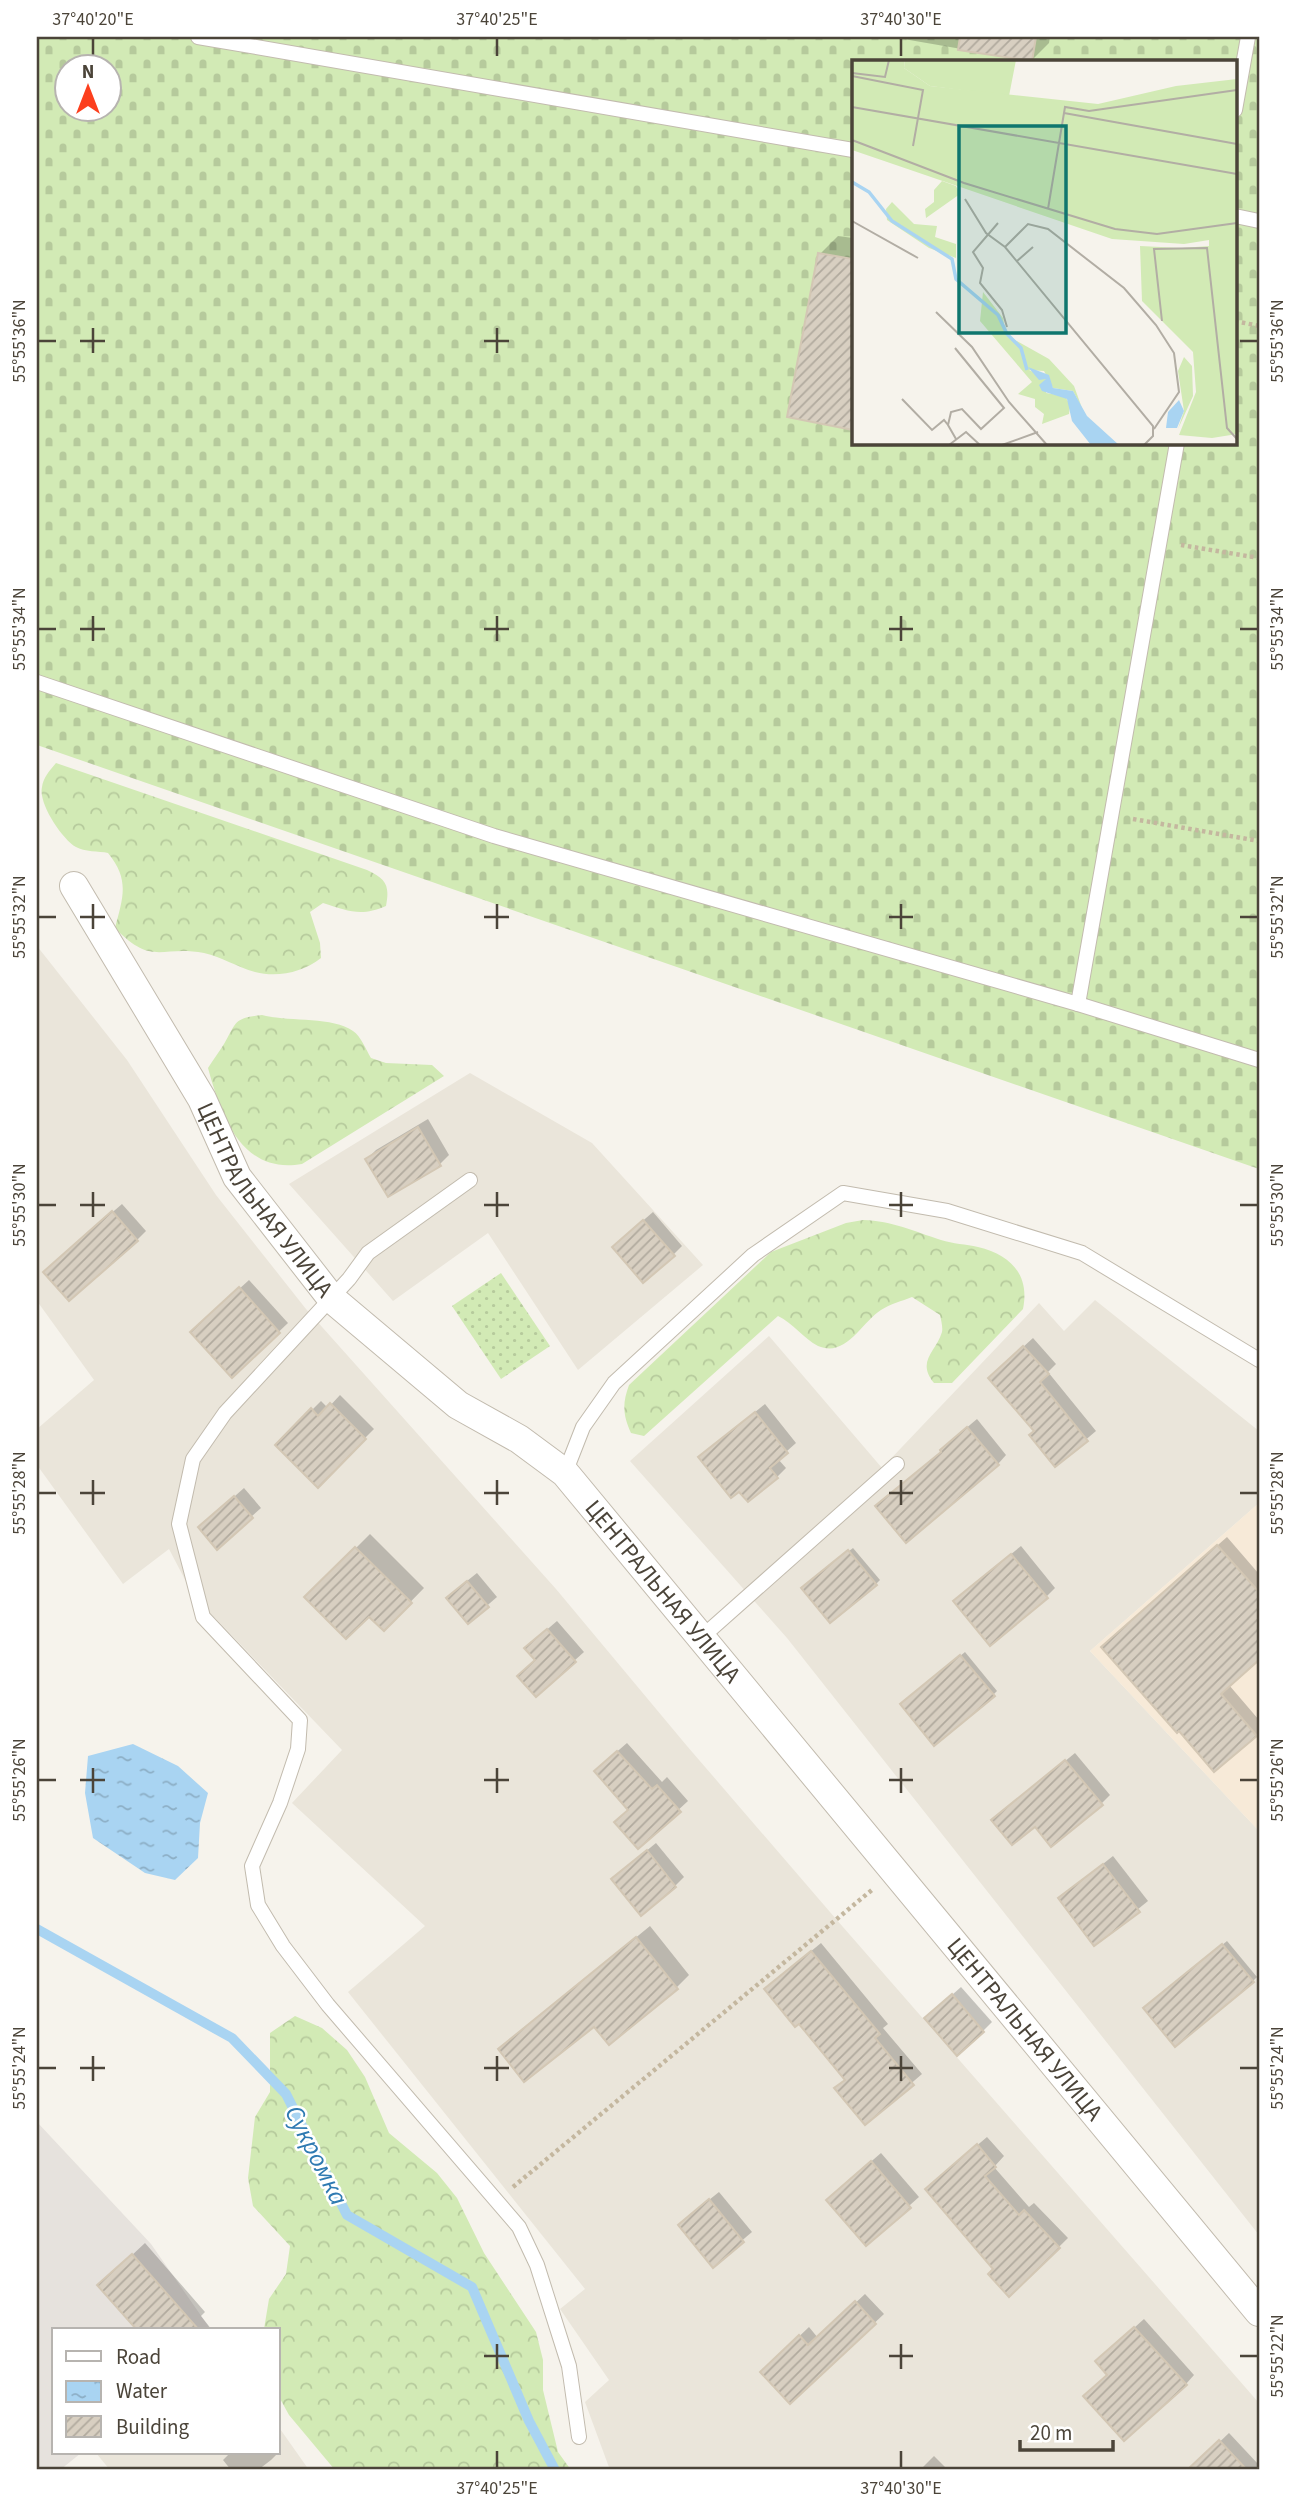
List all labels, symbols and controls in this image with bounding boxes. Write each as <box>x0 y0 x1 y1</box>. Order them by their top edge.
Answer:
text: 37°40'20"E <box>52 7 134 32</box>
text: 37°40'25"E <box>456 7 538 32</box>
text: 37°40'30"E <box>860 7 942 32</box>
north arrow <box>52 52 122 122</box>
text: N <box>82 59 94 86</box>
inset map <box>852 60 1236 444</box>
text: 55°55'36"N <box>7 299 32 383</box>
text: 55°55'36"N <box>1265 299 1290 383</box>
text: 55°55'34"N <box>7 587 32 671</box>
text: 55°55'34"N <box>1265 587 1290 671</box>
text: 55°55'32"N <box>7 875 32 959</box>
text: 55°55'32"N <box>1265 875 1290 959</box>
street label: ЦЕНТРАЛЬНАЯ УЛИЦА <box>188 1097 342 1305</box>
text: 55°55'30"N <box>7 1163 32 1247</box>
text: 55°55'30"N <box>1265 1163 1290 1247</box>
text: 55°55'28"N <box>7 1451 32 1535</box>
text: 55°55'28"N <box>1265 1451 1290 1535</box>
street label: ЦЕНТРАЛЬНАЯ УЛИЦА <box>576 1492 749 1691</box>
text: 55°55'26"N <box>7 1738 32 1822</box>
text: 55°55'26"N <box>1265 1738 1290 1822</box>
street label: ЦЕНТРАЛЬНАЯ УЛИЦА <box>938 1930 1111 2129</box>
text: 55°55'24"N <box>7 2026 32 2110</box>
text: 55°55'24"N <box>1265 2026 1290 2110</box>
water label: Сукромка <box>276 2099 358 2212</box>
text: 55°55'22"N <box>1265 2314 1290 2398</box>
legend <box>52 2328 280 2454</box>
text: Road <box>116 2342 161 2372</box>
text: Water <box>116 2376 168 2406</box>
scale bar <box>1020 2409 1112 2453</box>
text: Building <box>116 2412 190 2442</box>
text: 20 m <box>1030 2418 1072 2448</box>
text: 37°40'25"E <box>456 2476 538 2501</box>
text: 37°40'30"E <box>860 2476 942 2501</box>

